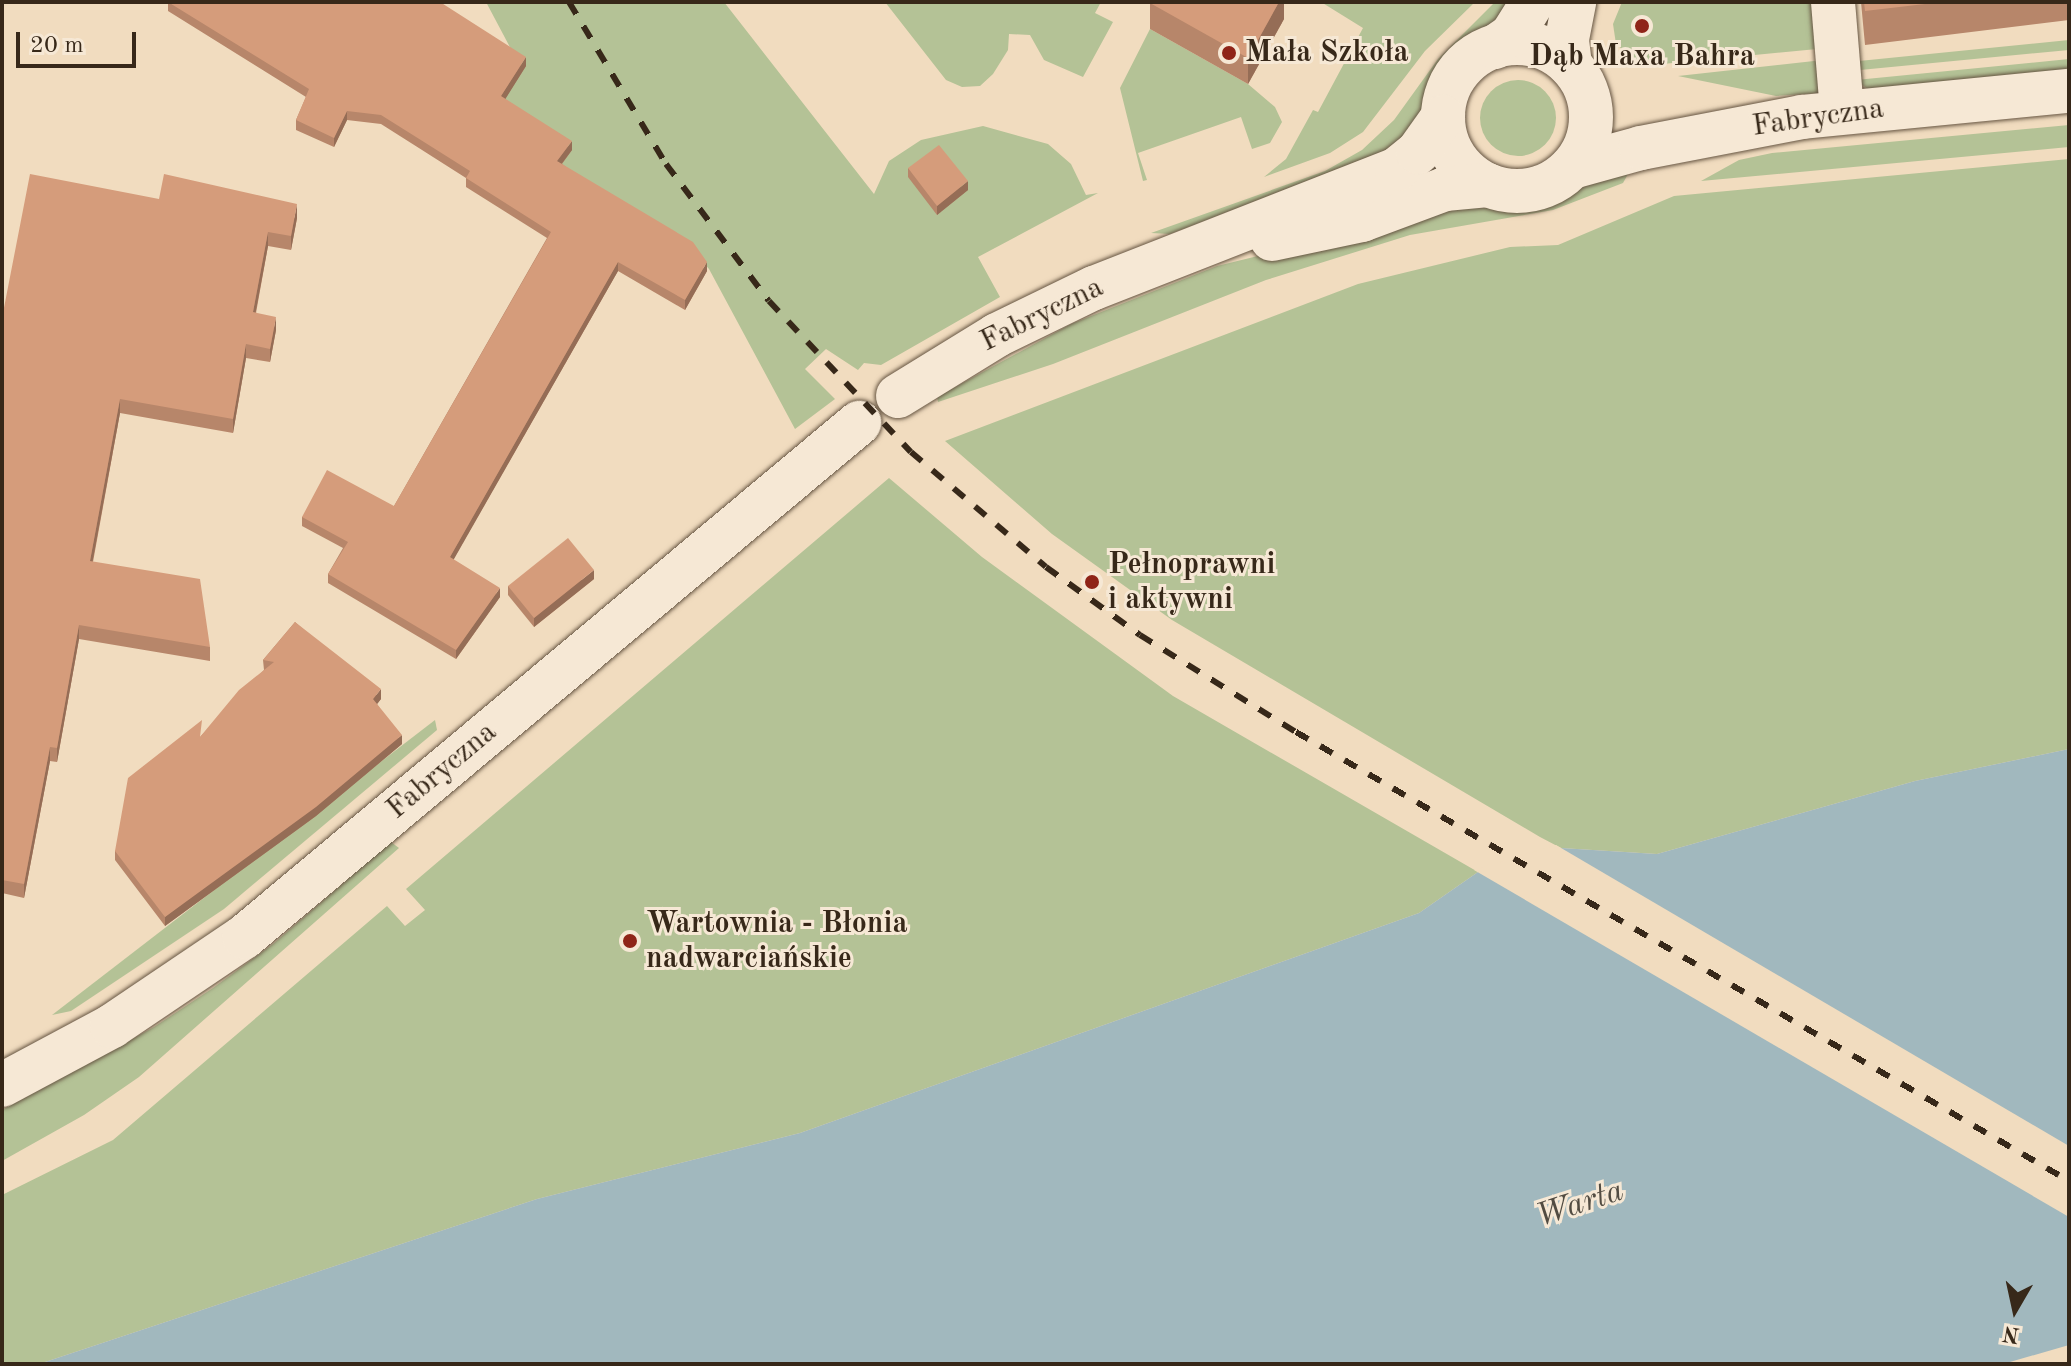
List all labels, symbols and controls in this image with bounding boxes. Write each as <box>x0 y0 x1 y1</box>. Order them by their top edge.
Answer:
scale bar <box>20 16 140 66</box>
marker: Dąb Maxa Bahra <box>1633 17 1651 35</box>
text: 20 m <box>30 34 84 58</box>
place label: Mała Szkoła <box>1245 35 1409 71</box>
place label: Dąb Maxa Bahra <box>1529 39 1755 75</box>
marker: Mała Szkoła <box>1220 44 1238 62</box>
street label: Fabryczna <box>1750 91 1886 145</box>
street label: Fabryczna <box>975 270 1109 360</box>
place label: Pełnoprawni i aktywni <box>1108 547 1275 618</box>
marker: Pełnoprawni i aktywni <box>1083 573 1101 591</box>
street label: Fabryczna <box>380 715 504 827</box>
place label: Wartownia - Błonia nadwarciańskie <box>646 906 908 976</box>
marker: Wartownia - Błonia nadwarciańskie <box>621 932 639 950</box>
water label: Warta <box>1531 1173 1629 1237</box>
north arrow <box>1975 1270 2055 1350</box>
text: N <box>2001 1322 2021 1346</box>

